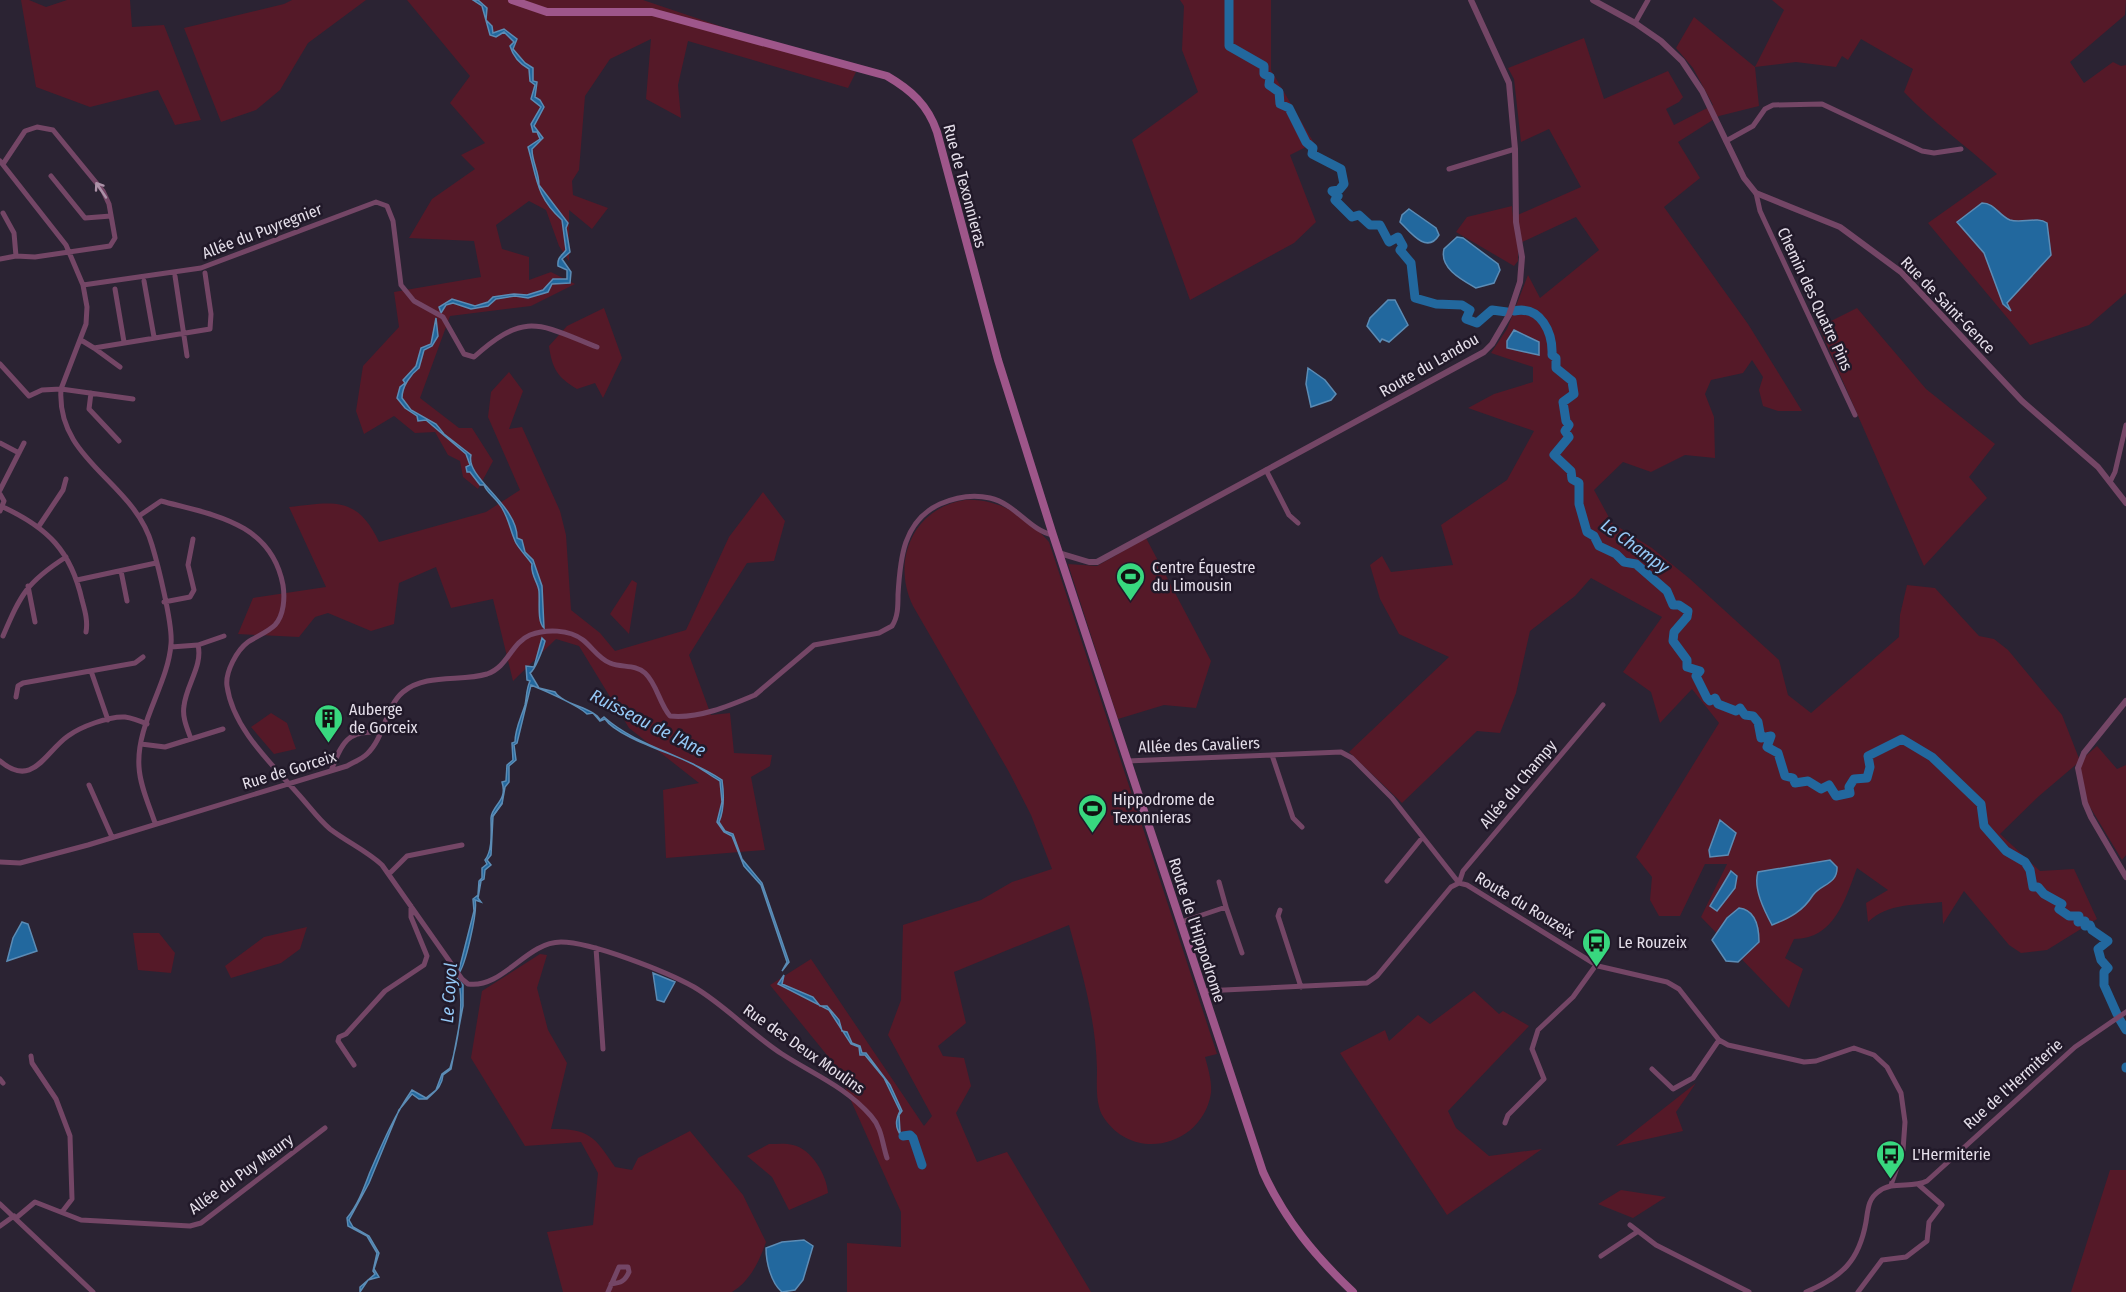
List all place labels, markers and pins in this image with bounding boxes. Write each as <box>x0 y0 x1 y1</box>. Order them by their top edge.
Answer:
place label: Centre Équestre du Limousin <box>1152 558 1255 595</box>
sports icon: Centre Équestre du Limousin <box>1115 560 1147 602</box>
place label: Auberge de Gorceix <box>349 700 417 737</box>
building icon: Auberge de Gorceix <box>312 702 344 744</box>
place label: Hippodrome de Texonnieras <box>1113 790 1215 827</box>
sports icon: Hippodrome de Texonnieras <box>1076 792 1108 834</box>
bus stop icon: Le Rouzeix <box>1581 926 1613 968</box>
place label: Le Rouzeix <box>1618 933 1687 952</box>
bus stop icon: L'Hermiterie <box>1875 1138 1907 1180</box>
place label: L'Hermiterie <box>1912 1145 1991 1164</box>

